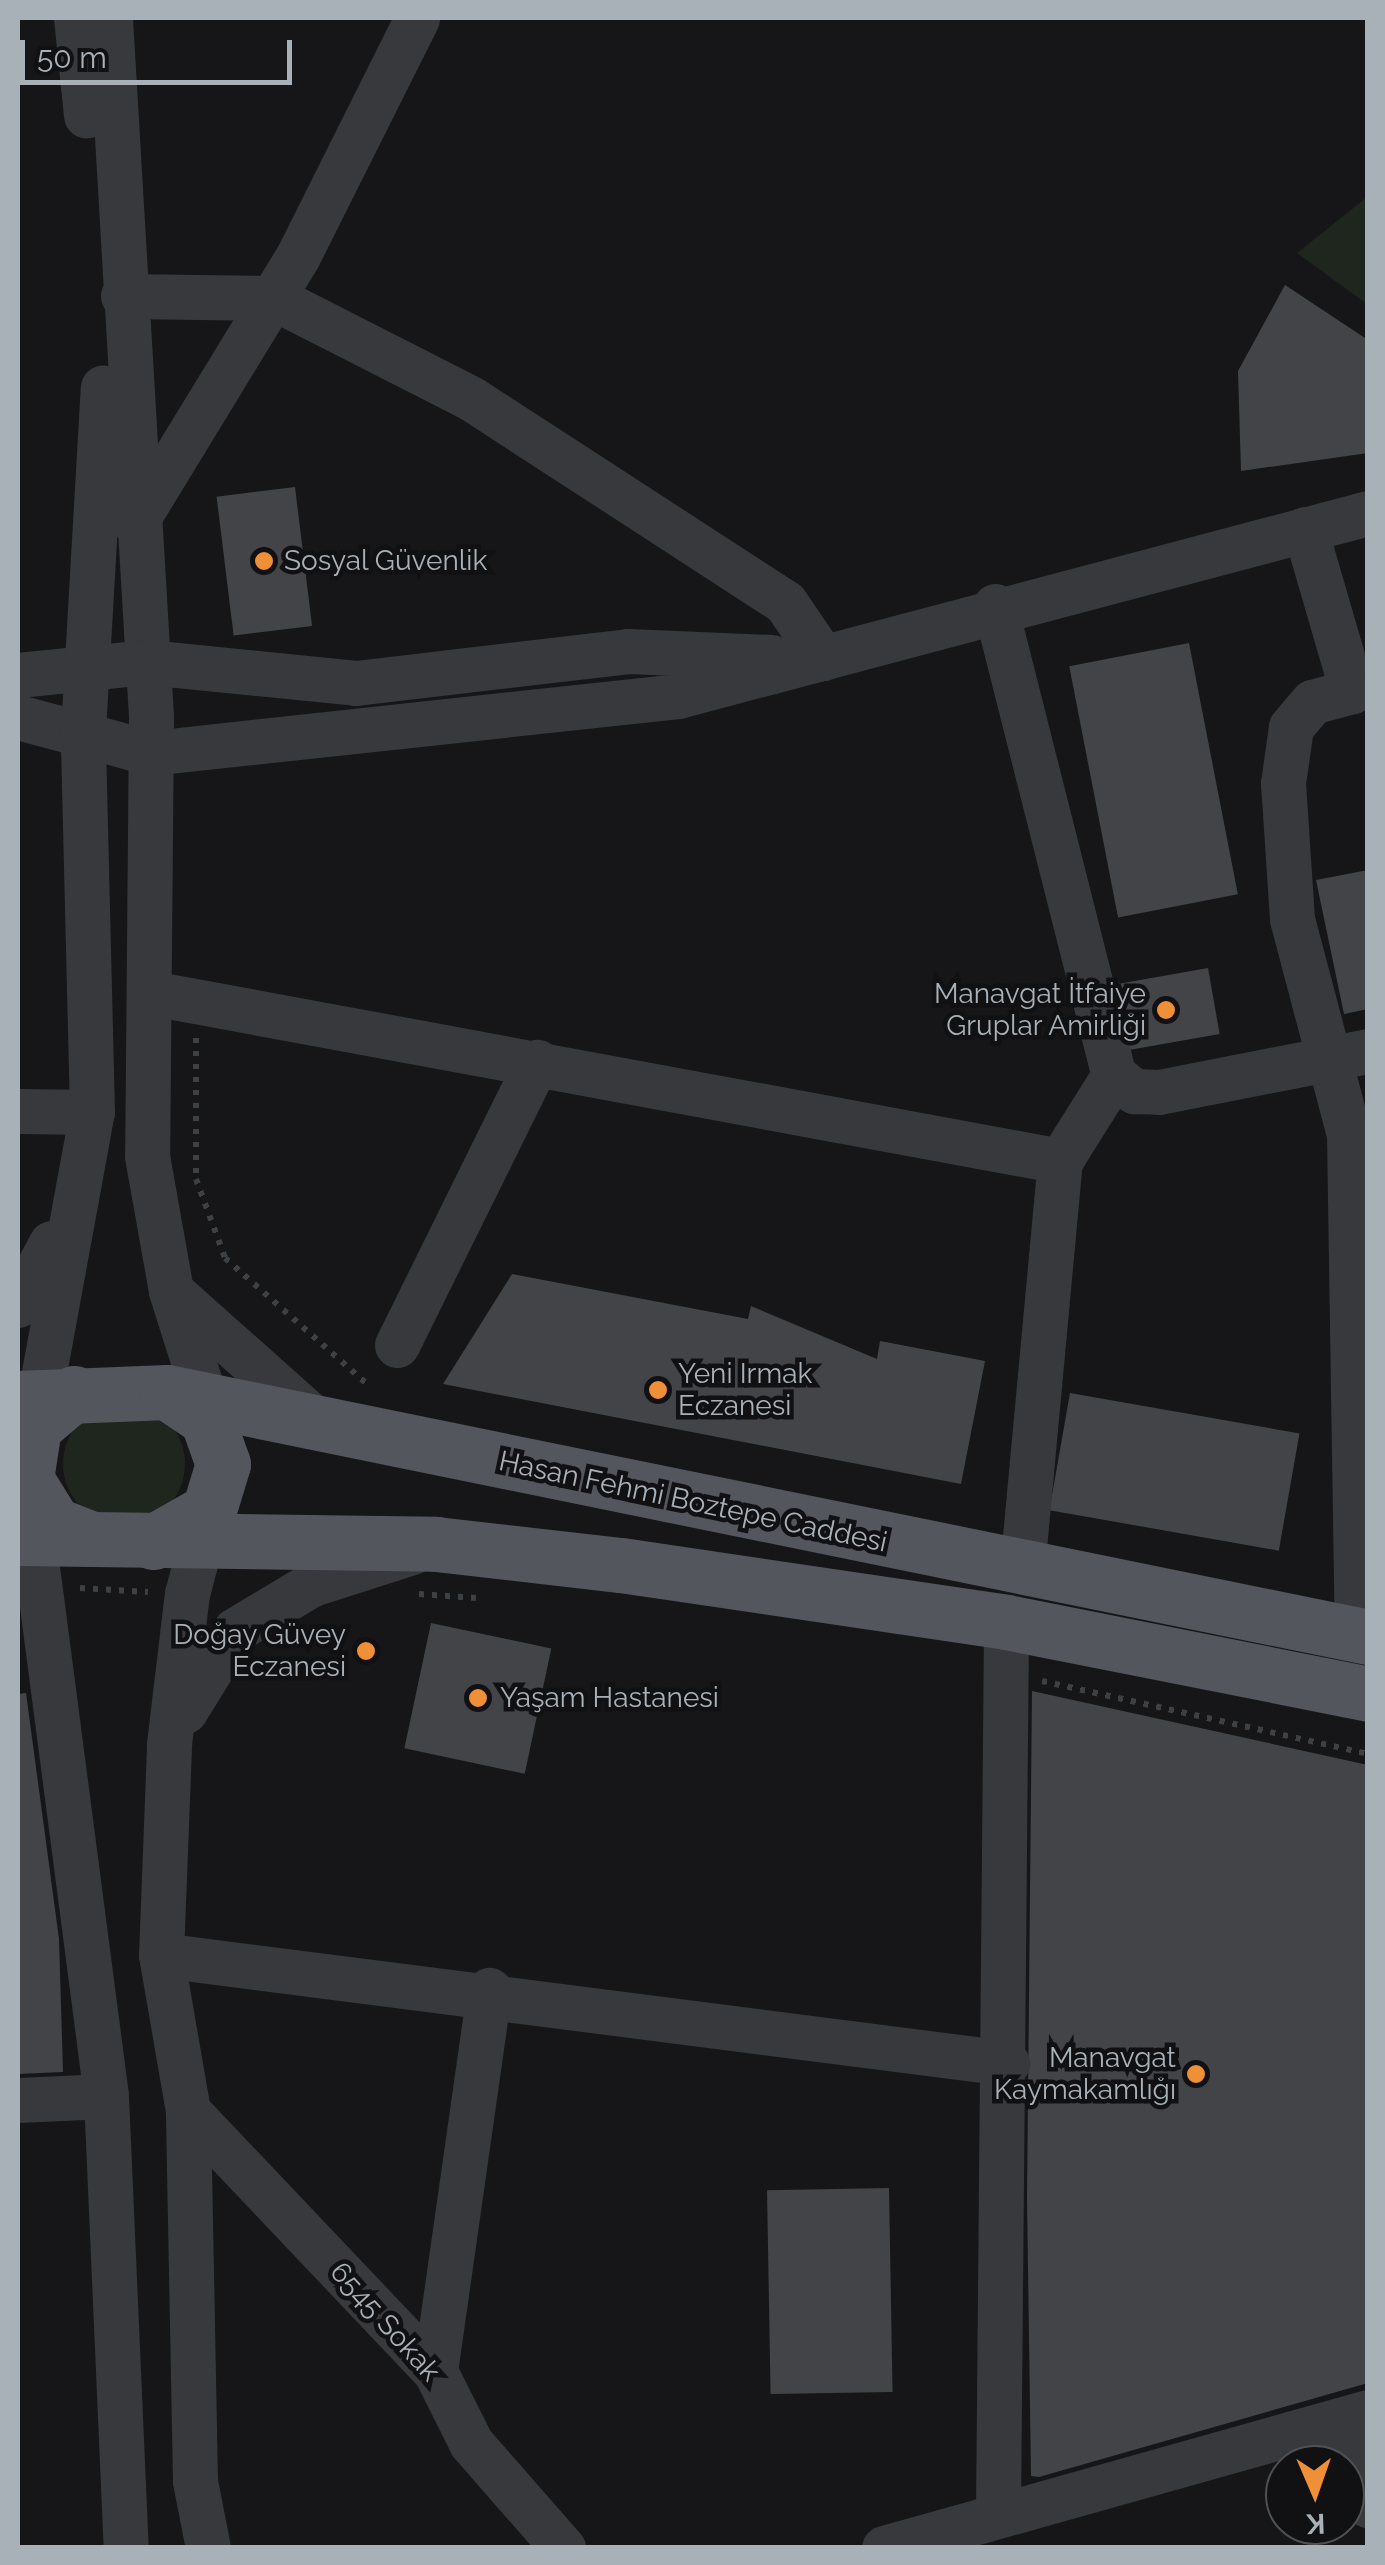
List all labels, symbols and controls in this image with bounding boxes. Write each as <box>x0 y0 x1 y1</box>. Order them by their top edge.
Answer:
scale bar <box>25 20 298 82</box>
text: 50 m <box>37 40 107 75</box>
place label: Sosyal Güvenlik <box>284 544 488 578</box>
marker: Sosyal Güvenlik <box>253 550 275 572</box>
place label: Manavgat İtfaiye Gruplar Amirliği <box>934 977 1146 1043</box>
marker: Manavgat İtfaiye Gruplar Amirliği <box>1155 999 1177 1021</box>
place label: Yeni Irmak Eczanesi <box>678 1357 812 1423</box>
marker: Yeni Irmak Eczanesi <box>647 1379 669 1401</box>
street label: Hasan Fehmi Boztepe Caddesi <box>496 1444 890 1560</box>
place label: Doğay Güvey Eczanesi <box>173 1618 346 1684</box>
marker: Doğay Güvey Eczanesi <box>355 1640 377 1662</box>
place label: Yaşam Hastanesi <box>500 1681 719 1715</box>
marker: Yaşam Hastanesi <box>465 1685 491 1711</box>
place label: Manavgat Kaymakamlığı <box>994 2041 1176 2107</box>
marker: Manavgat Kaymakamlığı <box>1185 2063 1207 2085</box>
street label: 6545 Sokak <box>323 2256 447 2388</box>
north arrow <box>1265 2445 1365 2545</box>
text: K <box>1306 2507 1326 2540</box>

